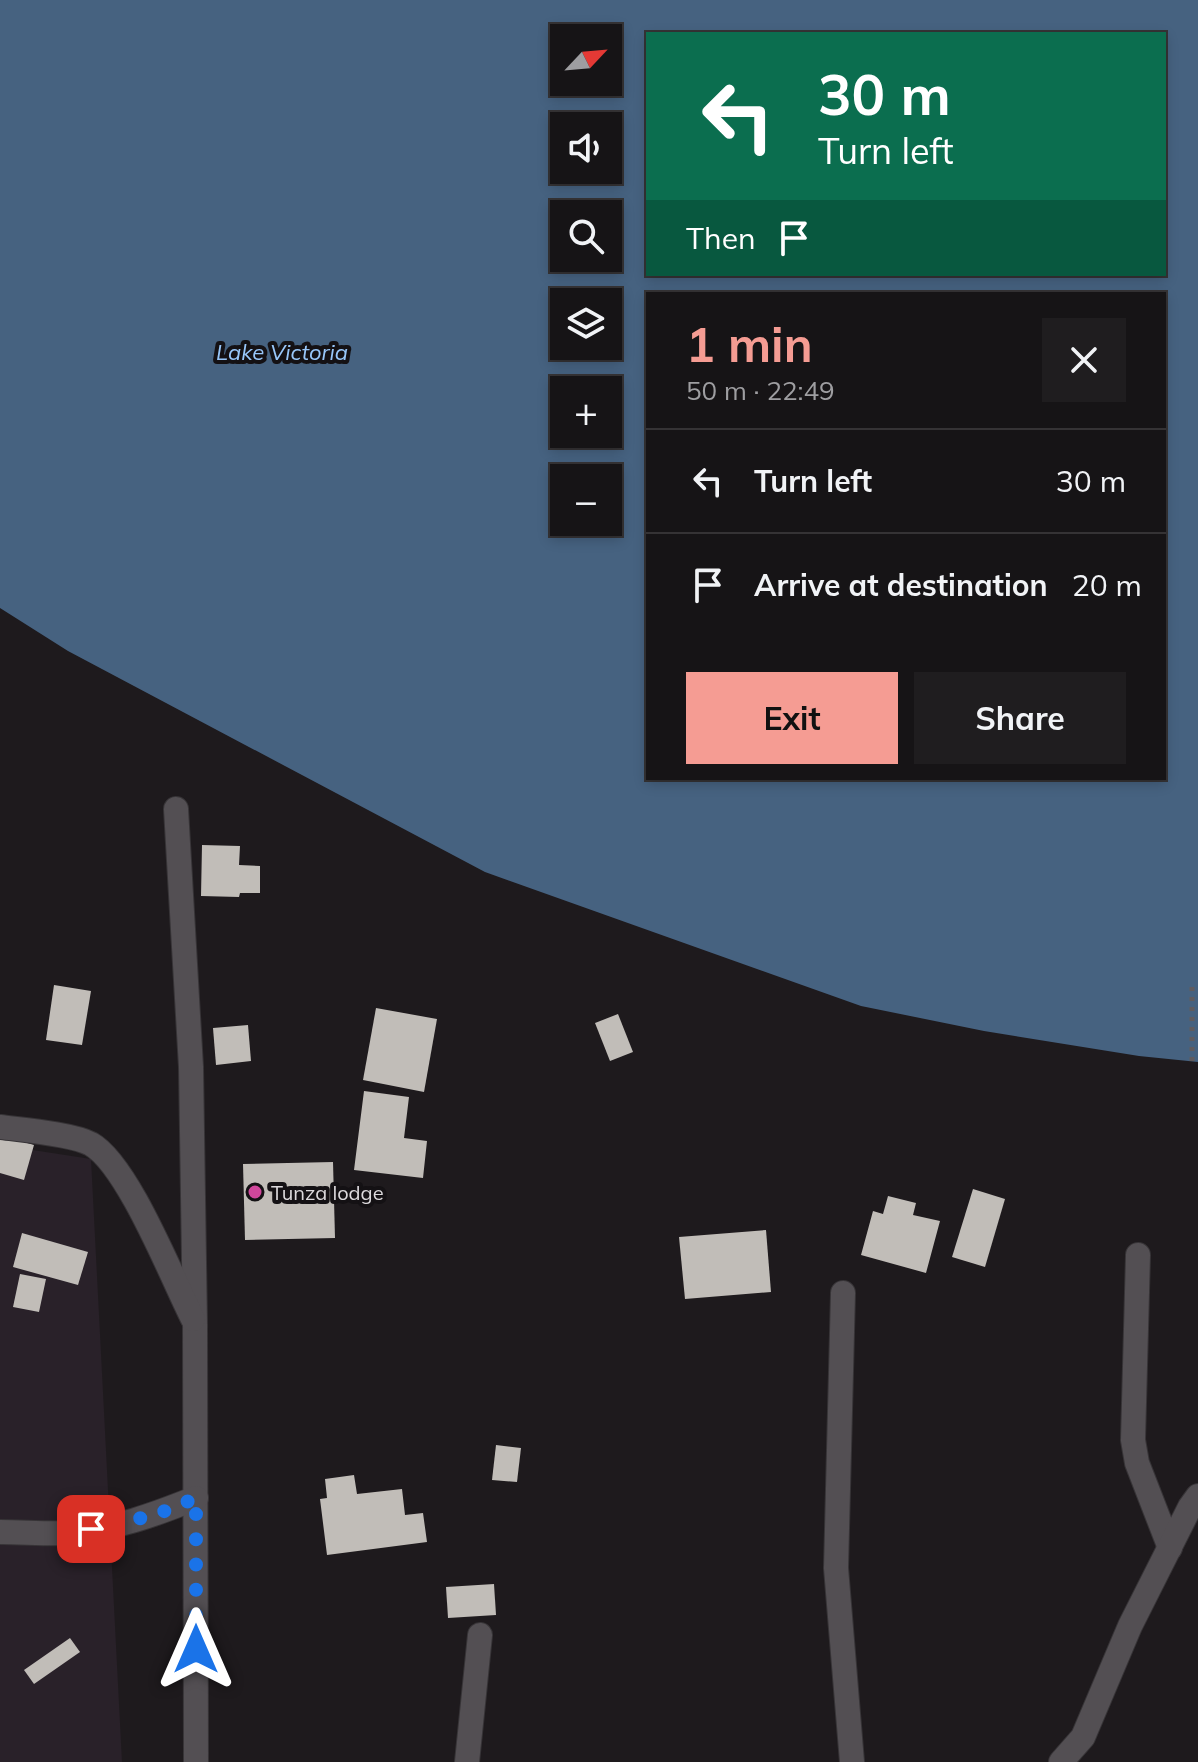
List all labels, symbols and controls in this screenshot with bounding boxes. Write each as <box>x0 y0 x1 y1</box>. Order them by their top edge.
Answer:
north arrow <box>550 24 622 96</box>
map controls <box>550 24 622 536</box>
text: 30 m <box>818 59 951 129</box>
icon: left <box>686 64 790 168</box>
button: sound <box>550 112 622 184</box>
text: Turn left <box>818 128 954 173</box>
button: search <box>550 200 622 272</box>
icon: arrive <box>772 216 816 260</box>
text: Then <box>686 219 756 257</box>
button: layers <box>550 288 622 360</box>
text: 1 min <box>686 314 813 374</box>
button: close <box>1042 318 1126 402</box>
water label: Lake Victoria <box>216 338 348 366</box>
text: 50 m · 22:49 <box>686 374 835 407</box>
button: + <box>550 376 622 448</box>
icon: left <box>686 459 730 503</box>
text: Turn left <box>754 462 872 500</box>
text: 30 m <box>1056 462 1126 500</box>
button: − <box>550 464 622 536</box>
icon: arrive <box>686 563 730 607</box>
text: Arrive at destination <box>754 566 1048 604</box>
text: 20 m <box>1072 566 1142 604</box>
button: Exit <box>686 672 898 764</box>
button: Share <box>914 672 1126 764</box>
place label: Tunza lodge <box>271 1180 384 1205</box>
marker: Tunza lodge <box>246 1183 264 1201</box>
pin <box>57 1495 125 1563</box>
icon: arrive <box>69 1507 113 1551</box>
position arrow <box>154 1607 238 1691</box>

